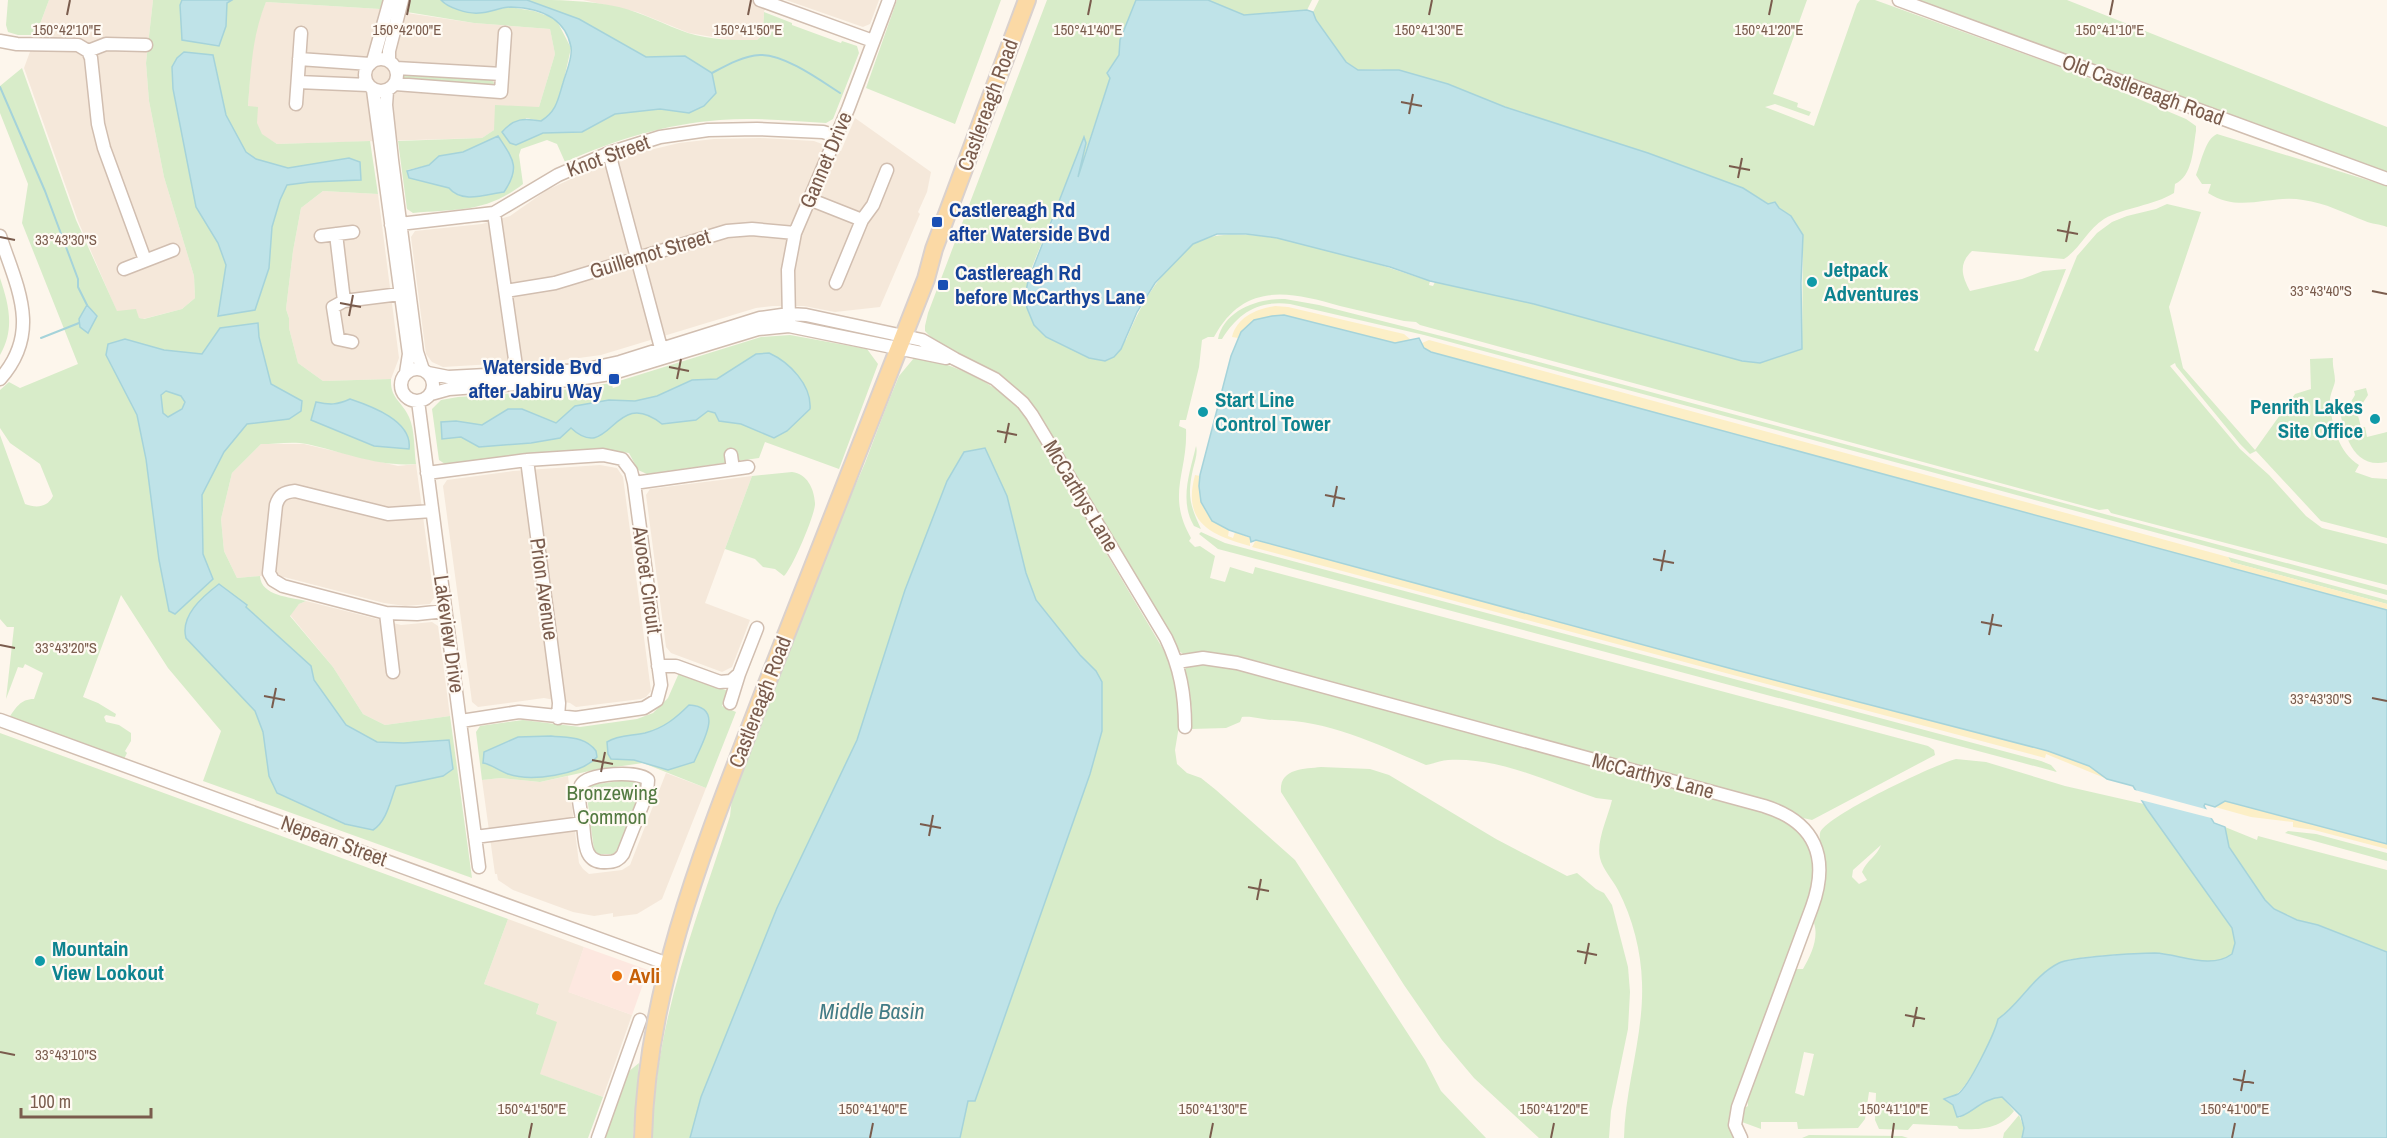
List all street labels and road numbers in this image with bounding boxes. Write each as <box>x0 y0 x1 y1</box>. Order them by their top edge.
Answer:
street label: Castlereagh Road <box>950 35 1025 175</box>
street label: Old Castlereagh Road <box>2058 47 2228 132</box>
street label: Gannet Drive <box>792 107 859 213</box>
street label: Knot Street <box>562 127 653 184</box>
street label: Guillemot Street <box>586 221 714 286</box>
street label: McCarthys Lane <box>1037 435 1126 557</box>
street label: Avocet Circuit <box>625 524 669 636</box>
street label: Prion Avenue <box>523 536 566 642</box>
street label: Lakeview Drive <box>427 573 472 695</box>
street label: Castlereagh Road <box>721 632 798 772</box>
street label: McCarthys Lane <box>1589 745 1717 806</box>
street label: Nepean Street <box>277 808 391 873</box>

